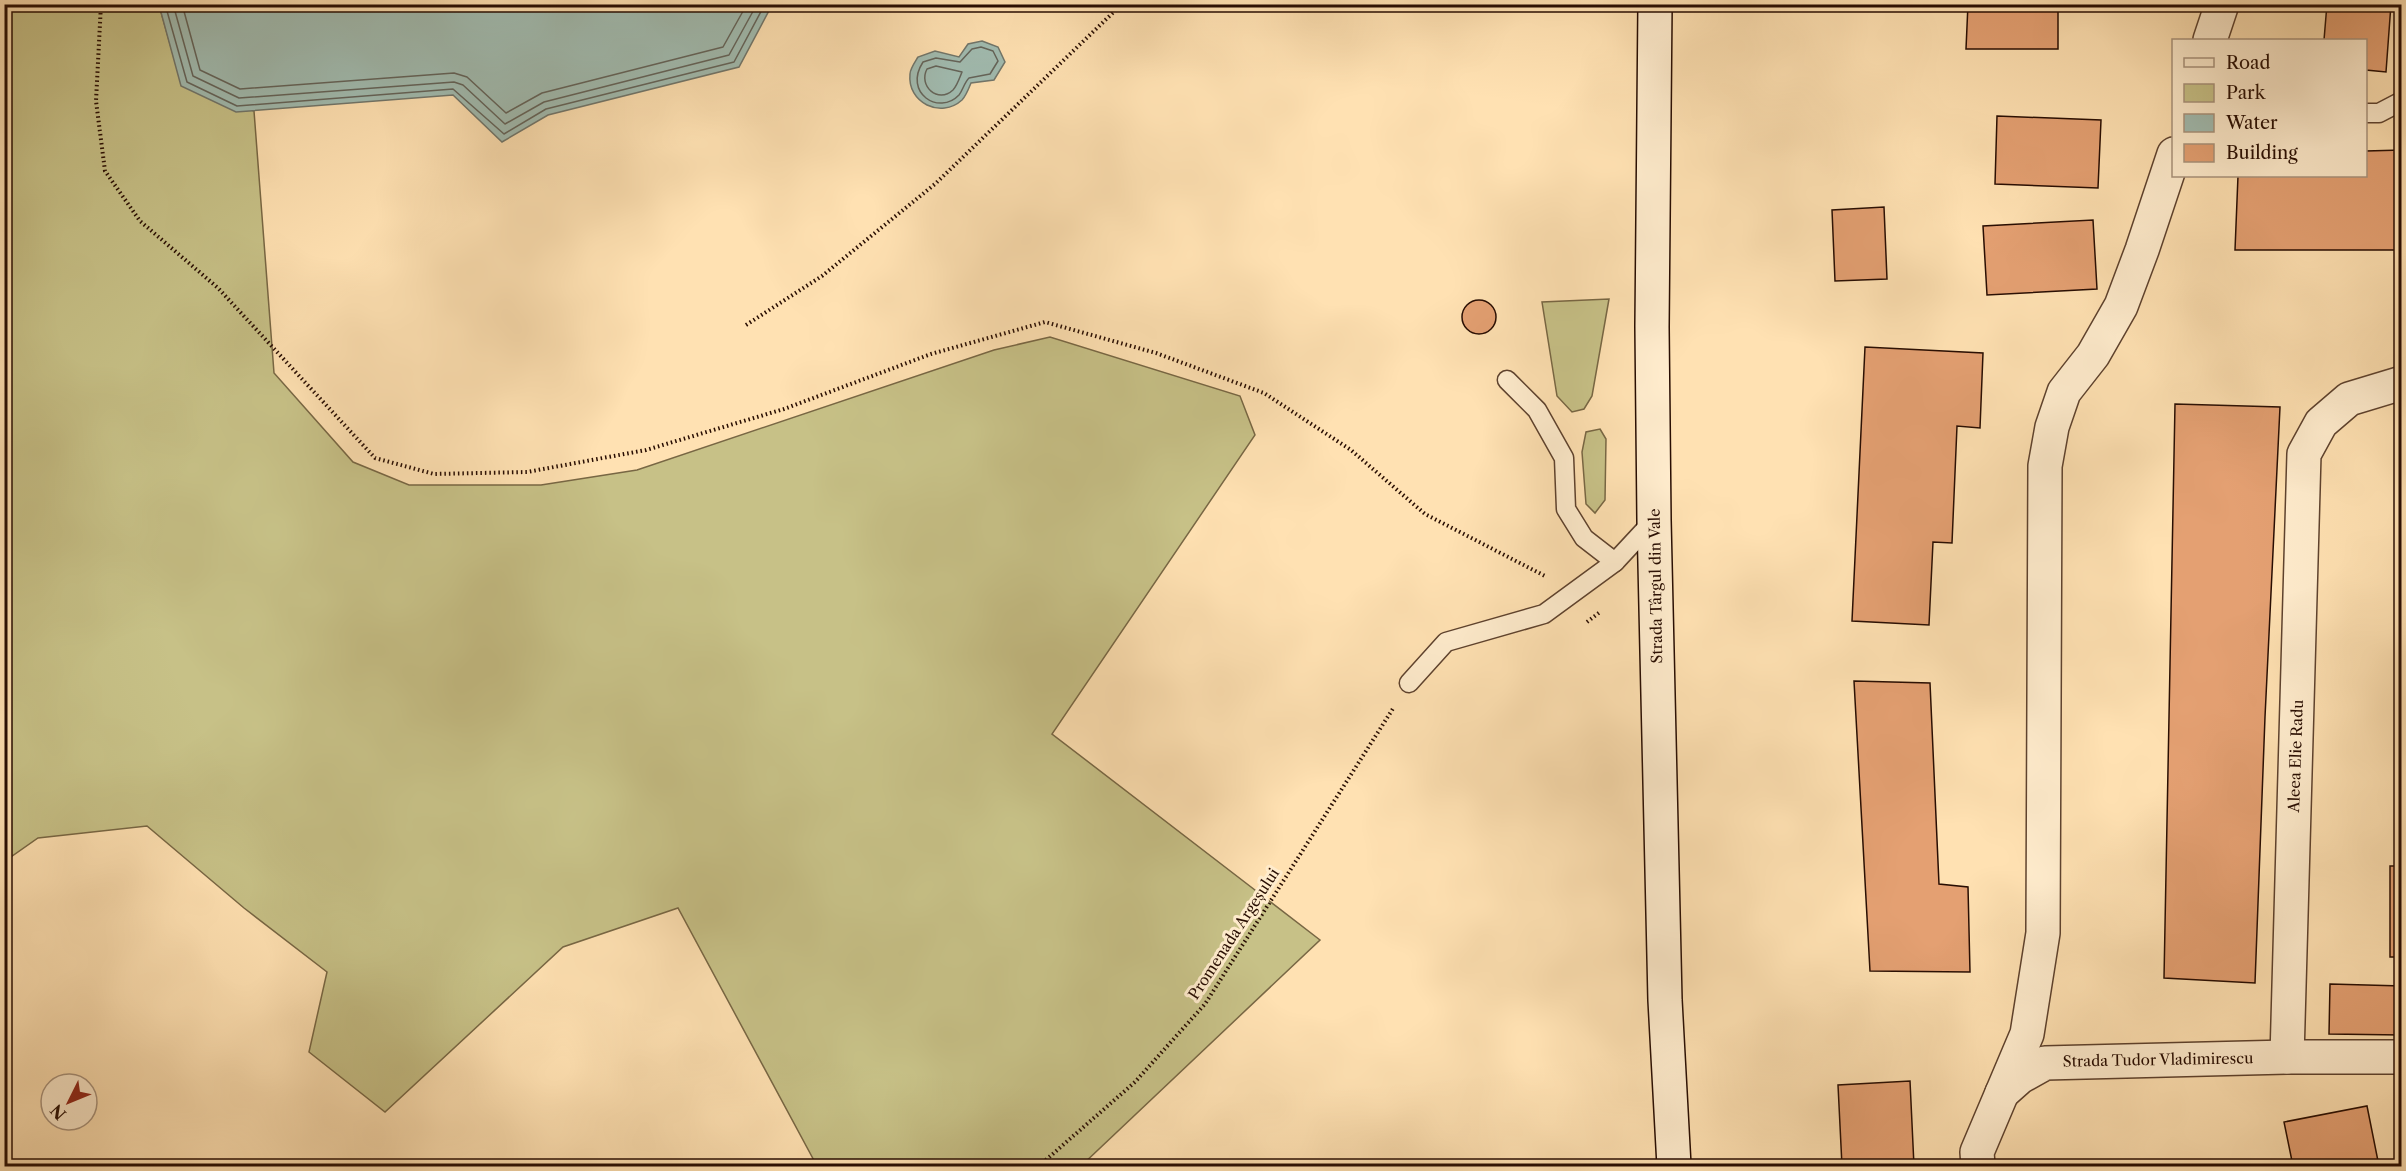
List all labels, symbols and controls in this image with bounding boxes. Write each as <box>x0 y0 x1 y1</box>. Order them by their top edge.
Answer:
legend <box>2172 39 2367 177</box>
text: Road <box>2226 52 2271 74</box>
text: Park <box>2226 82 2267 104</box>
text: Water <box>2225 112 2278 134</box>
text: Building <box>2226 142 2298 164</box>
street label: Strada Târgul din Vale <box>1645 508 1666 664</box>
street label: Aleea Elie Radu <box>2284 699 2307 814</box>
street label: Promenada Argeșului <box>1184 864 1283 1003</box>
street label: Strada Tudor Vladimirescu <box>2063 1048 2253 1071</box>
north arrow <box>39 1072 99 1132</box>
text: N <box>46 1100 70 1124</box>

